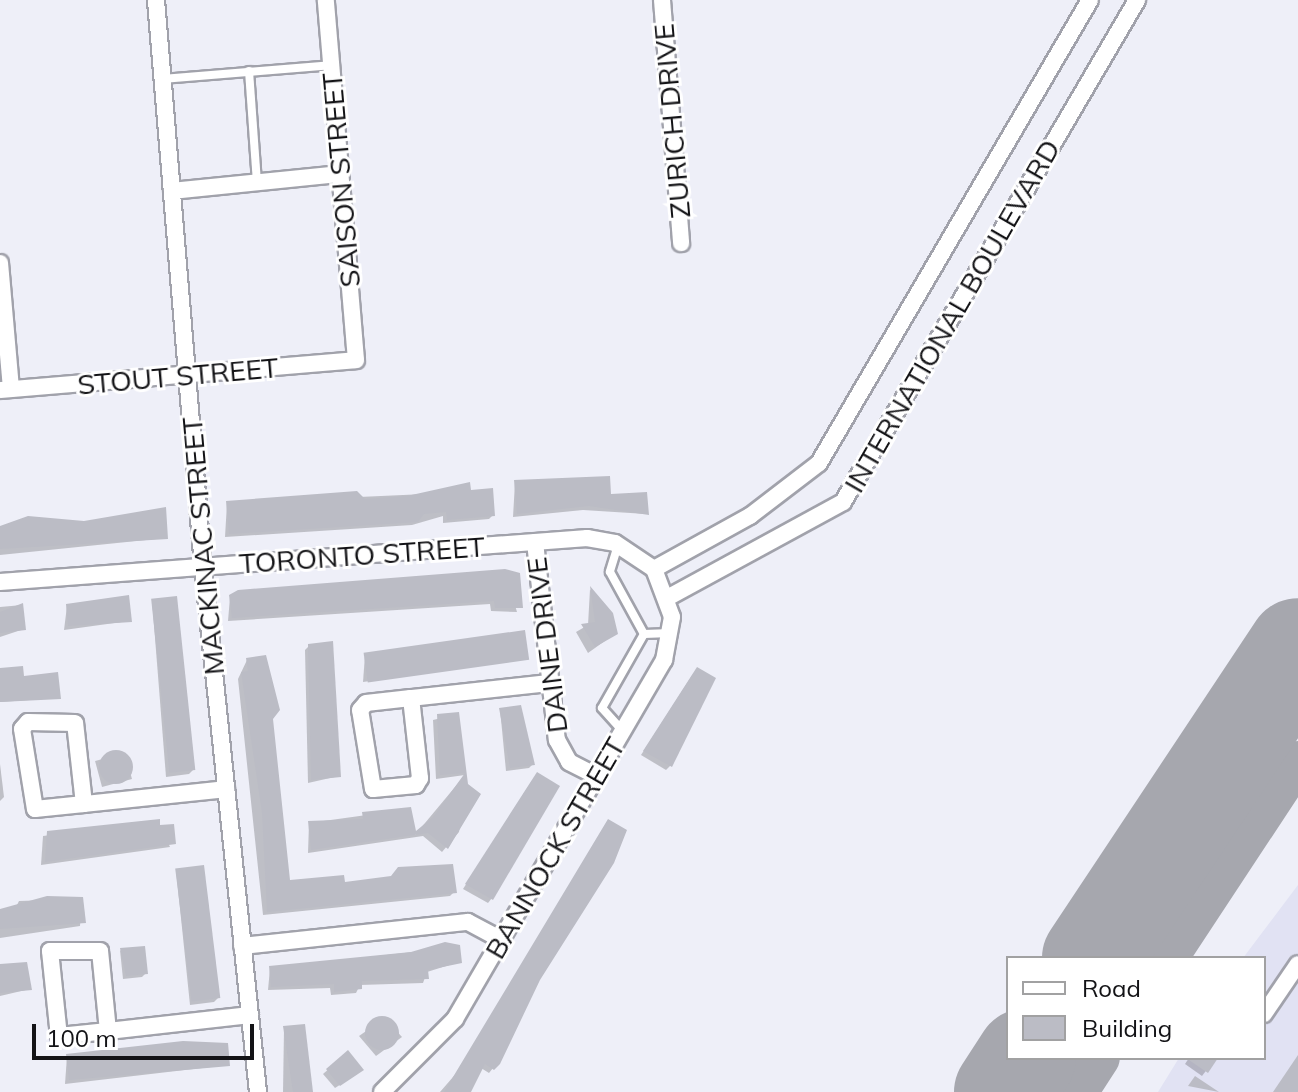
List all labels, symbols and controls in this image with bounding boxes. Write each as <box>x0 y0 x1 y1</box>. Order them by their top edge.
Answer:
street label: ZURICH DRIVE <box>647 22 697 220</box>
street label: SAISON STREET <box>315 71 367 289</box>
street label: INTERNATIONAL BOULEVARD <box>837 134 1067 498</box>
street label: STOUT STREET <box>76 350 280 402</box>
street label: MACKINAC STREET <box>175 416 231 676</box>
street label: TORONTO STREET <box>238 530 486 580</box>
street label: DAINE DRIVE <box>520 555 574 735</box>
street label: BANNOCK STREET <box>478 731 632 965</box>
legend <box>1006 956 1266 1060</box>
text: Road <box>1082 973 1141 1003</box>
scale bar <box>36 1008 258 1058</box>
text: Building <box>1082 1013 1172 1043</box>
text: 100 m <box>46 1023 117 1053</box>

